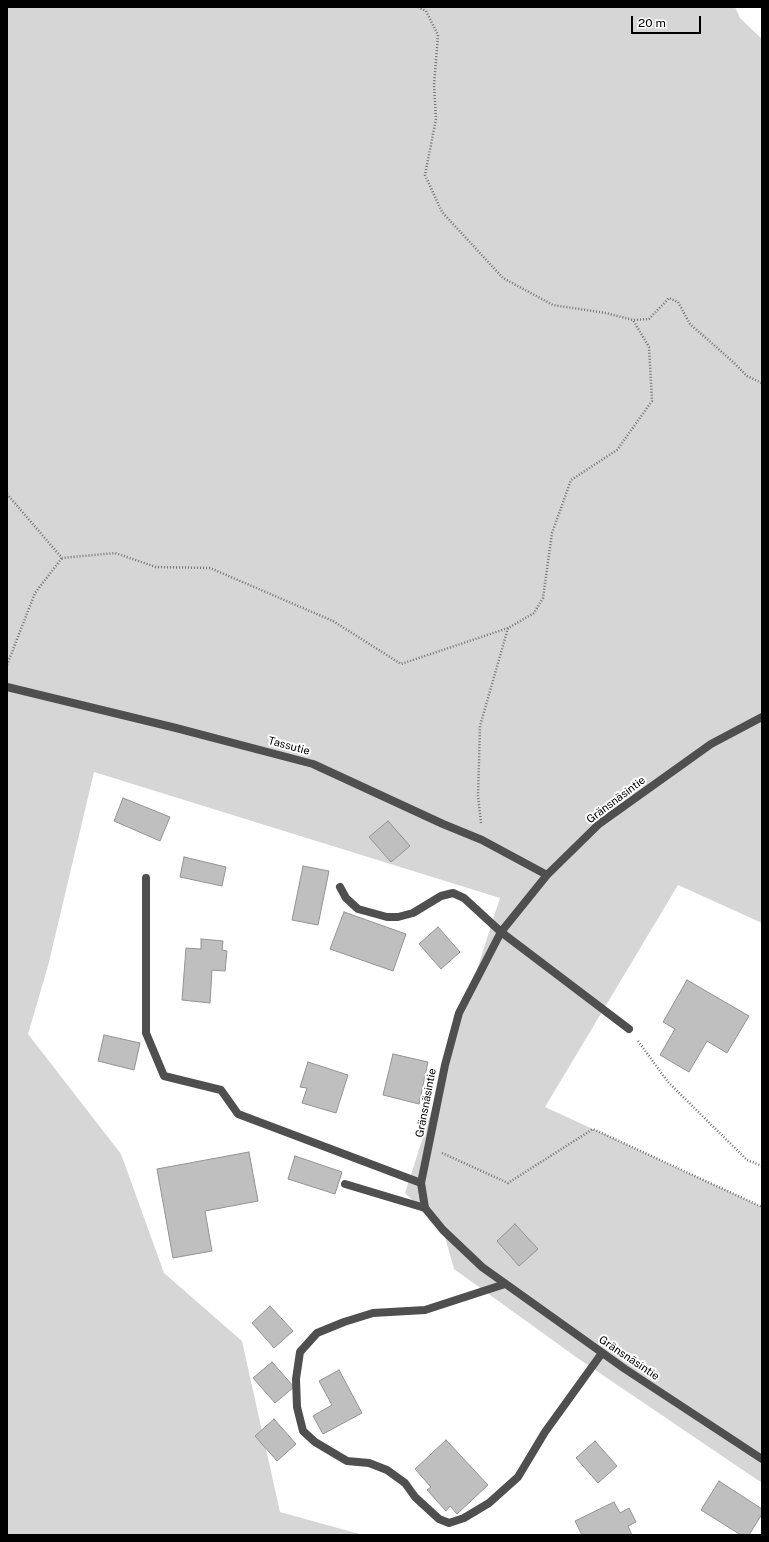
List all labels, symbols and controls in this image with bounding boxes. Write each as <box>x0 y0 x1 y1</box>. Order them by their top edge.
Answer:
scale bar <box>633 8 703 34</box>
text: 20 m <box>638 16 666 30</box>
street label: Tassutie <box>267 734 311 758</box>
street label: Gränsnäsintie <box>584 774 648 826</box>
street label: Gränsnäsintie <box>413 1067 439 1139</box>
street label: Gränsnäsintie <box>596 1333 662 1383</box>

